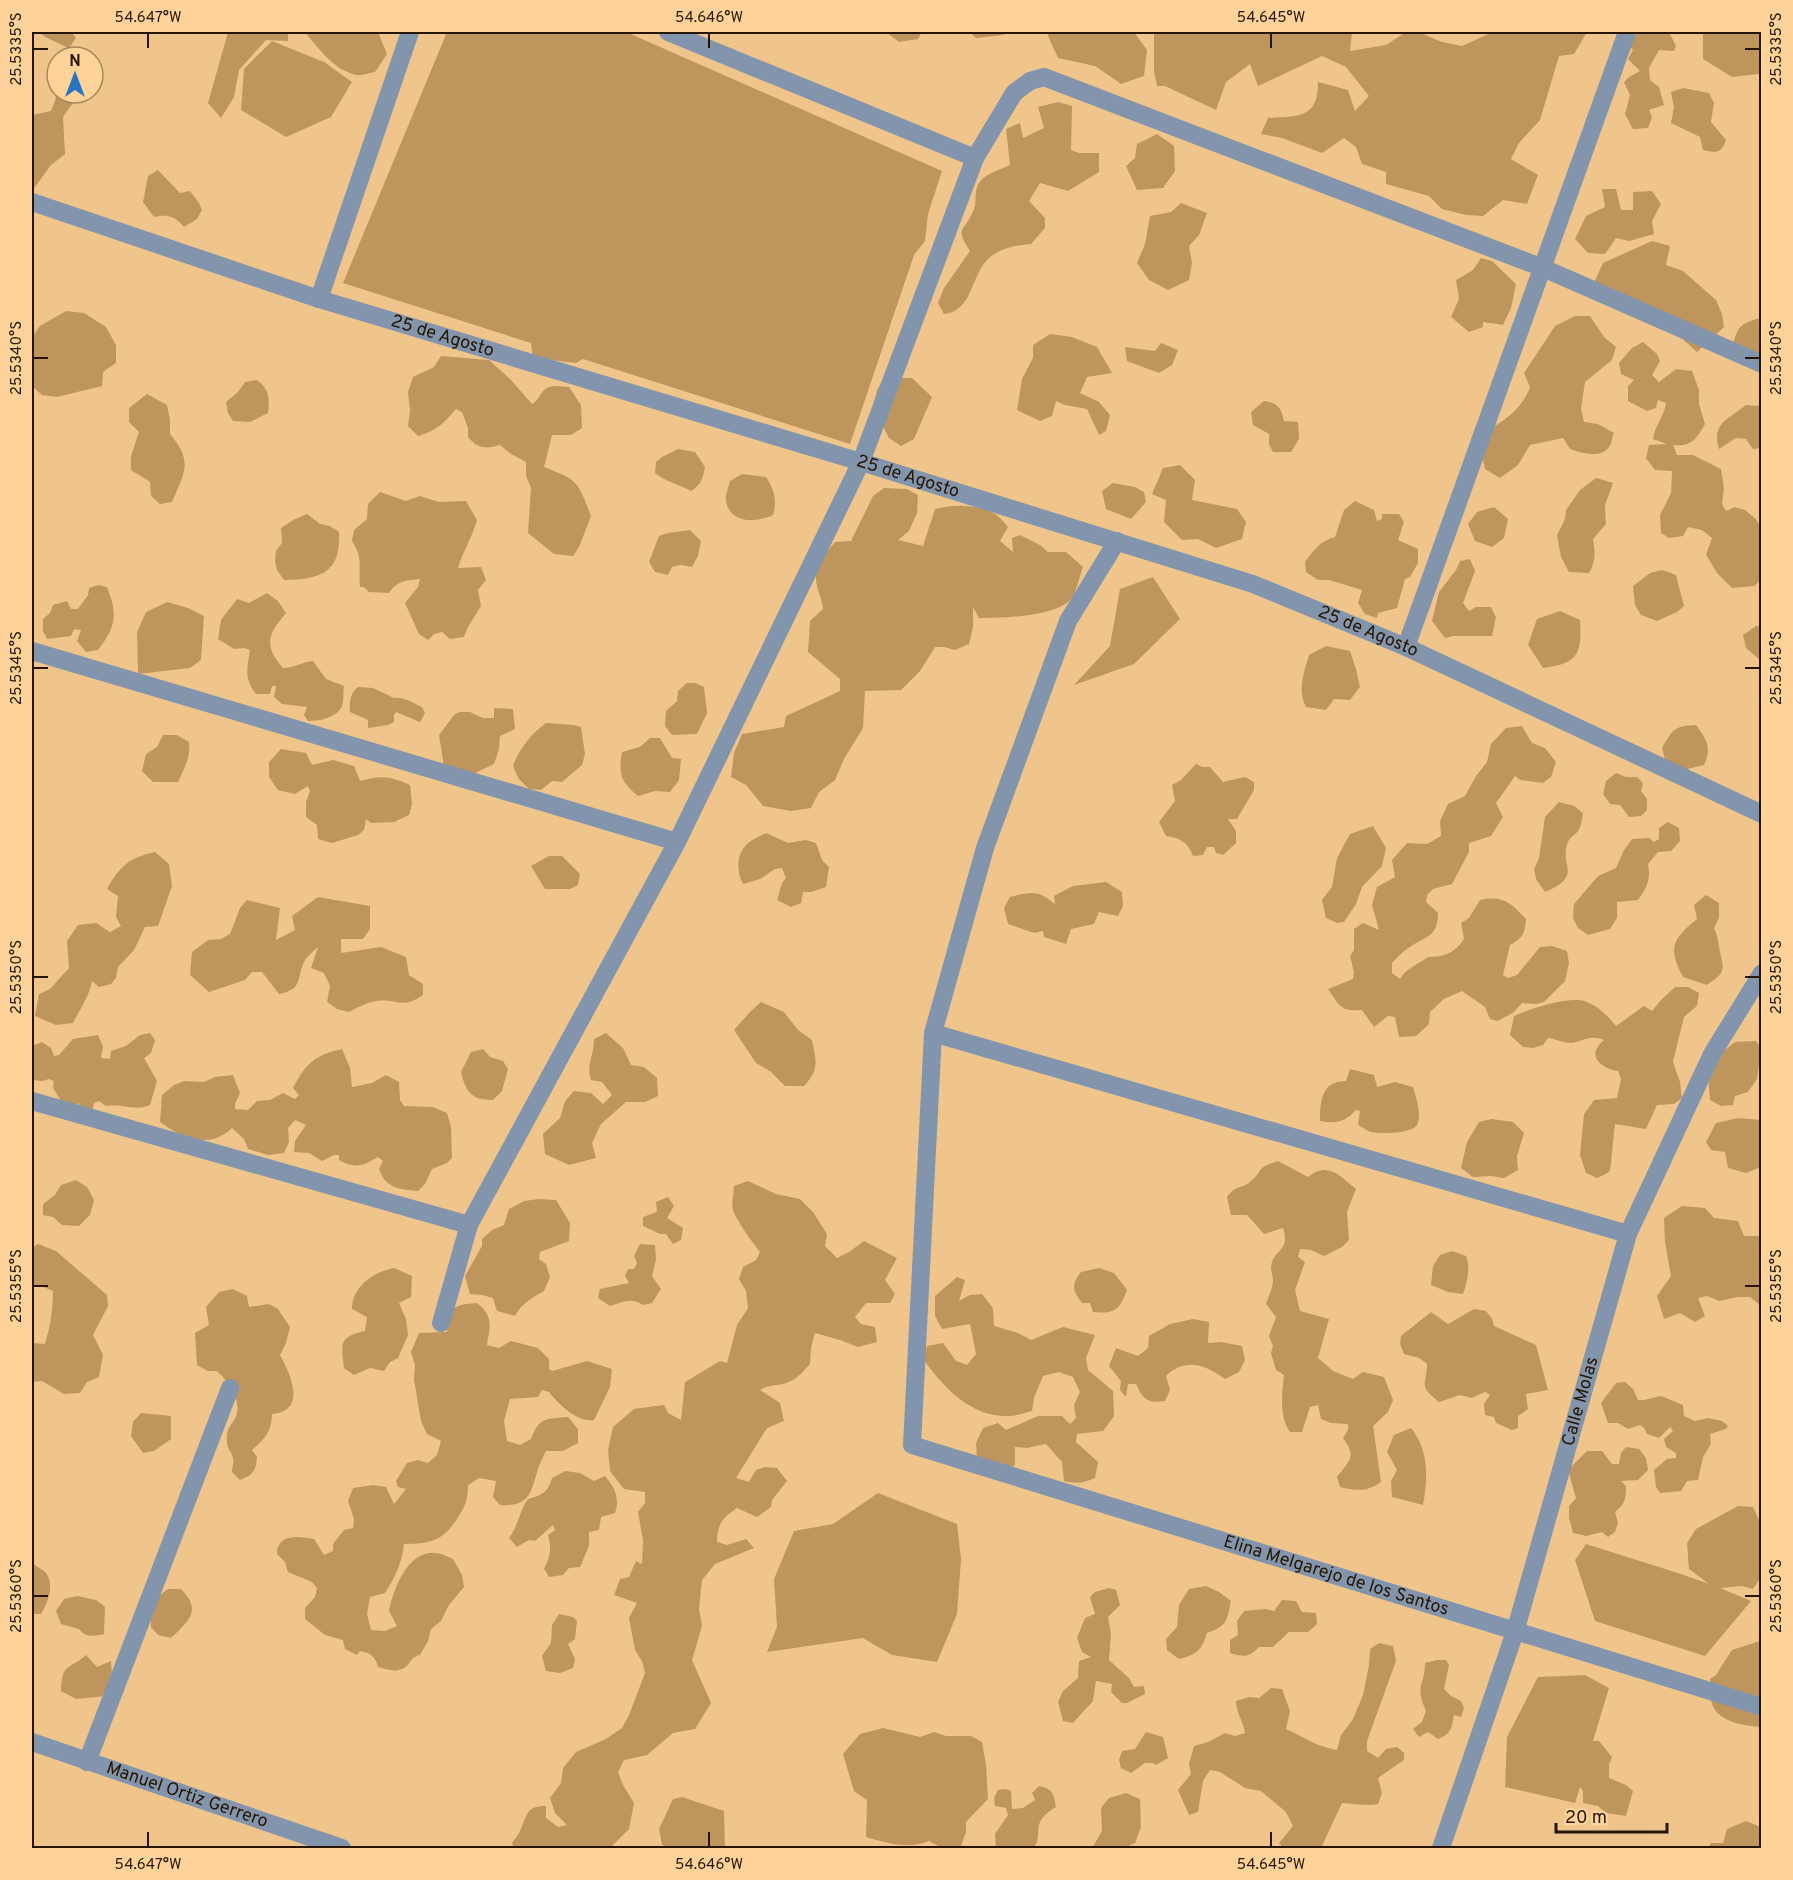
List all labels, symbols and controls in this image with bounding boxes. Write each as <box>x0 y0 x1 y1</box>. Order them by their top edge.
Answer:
text: 54.647°W <box>115 9 181 28</box>
text: 54.646°W <box>675 9 743 28</box>
text: 54.645°W <box>1237 9 1305 28</box>
text: 25.5335°S <box>8 12 27 86</box>
text: 25.5335°S <box>1768 12 1787 86</box>
north arrow <box>45 45 105 105</box>
text: N <box>69 52 81 72</box>
street label: 25 de Agosto <box>388 310 497 363</box>
text: 25.5340°S <box>8 321 27 395</box>
text: 25.5340°S <box>1768 321 1787 395</box>
street label: 25 de Agosto <box>854 450 962 503</box>
street label: 25 de Agosto <box>1314 600 1422 663</box>
text: 25.5345°S <box>8 631 27 705</box>
text: 25.5345°S <box>1768 631 1787 705</box>
text: 25.5350°S <box>8 940 27 1014</box>
text: 25.5350°S <box>1768 940 1787 1014</box>
text: 25.5355°S <box>8 1249 27 1323</box>
text: 25.5355°S <box>1768 1249 1787 1323</box>
street label: Calle Molas <box>1557 1354 1604 1449</box>
street label: Elina Melgarejo de los Santos <box>1221 1530 1452 1621</box>
text: 25.5360°S <box>8 1559 27 1633</box>
text: 25.5360°S <box>1768 1559 1787 1633</box>
street label: Manuel Ortiz Gerrero <box>103 1757 271 1833</box>
scale bar <box>1556 1796 1667 1834</box>
text: 20 m <box>1565 1807 1607 1830</box>
text: 54.647°W <box>115 1856 181 1875</box>
text: 54.646°W <box>675 1856 743 1875</box>
text: 54.645°W <box>1237 1856 1305 1875</box>

